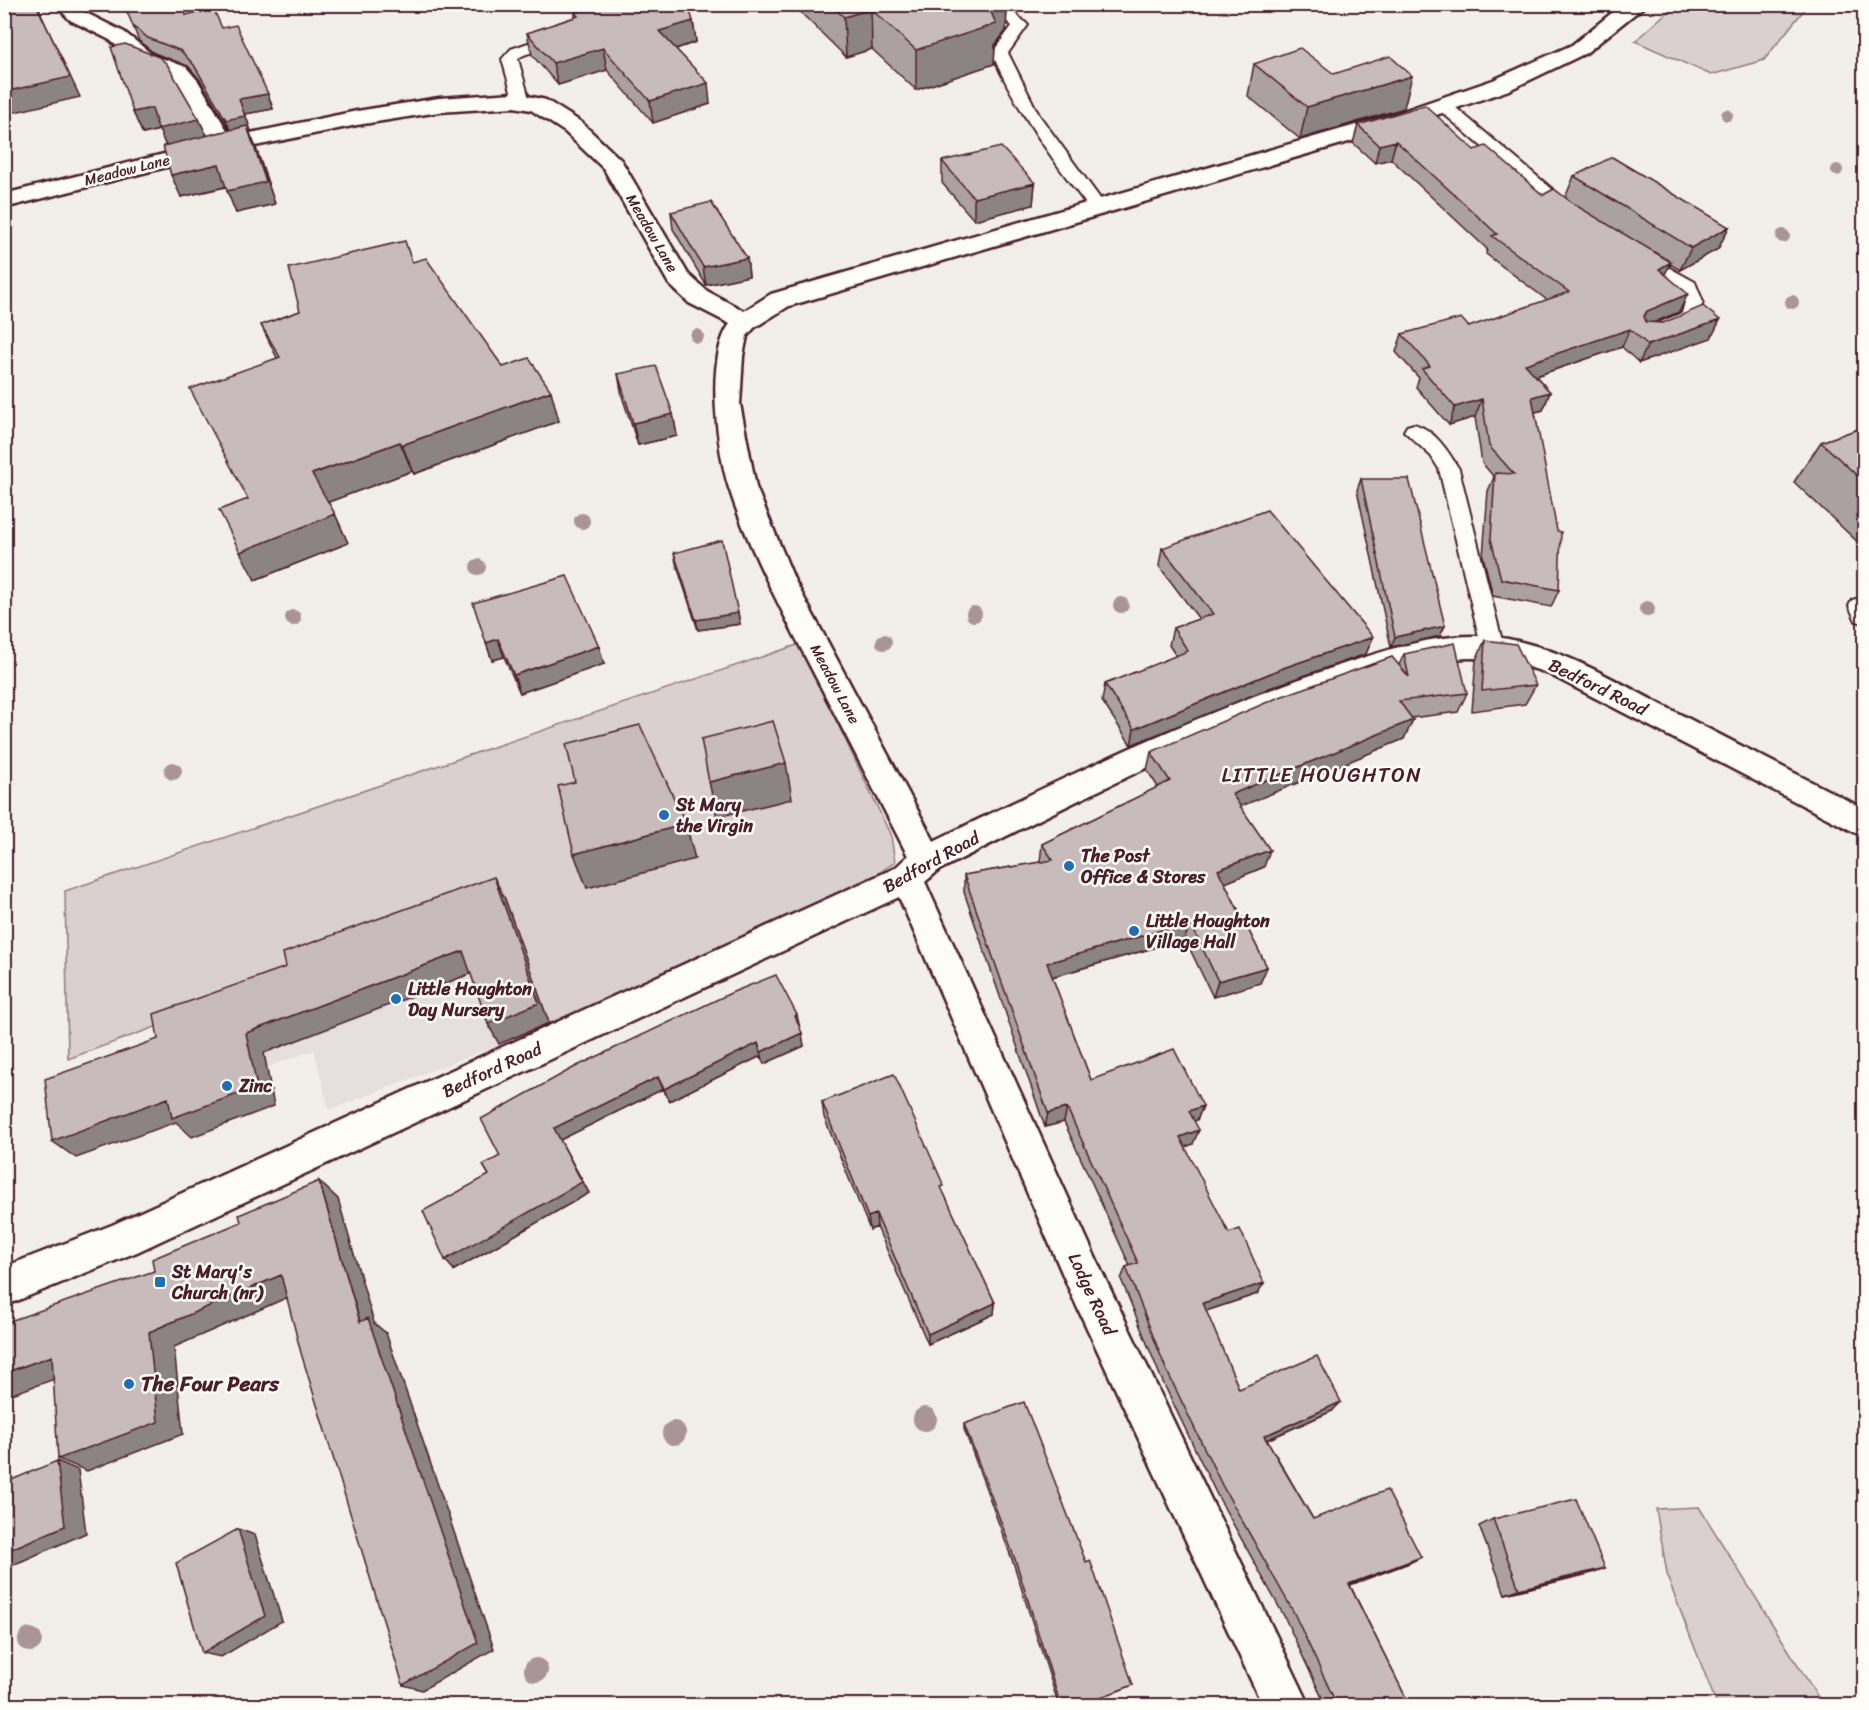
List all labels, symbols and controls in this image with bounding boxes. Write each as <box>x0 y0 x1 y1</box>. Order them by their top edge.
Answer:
street label: Meadow Lane <box>81 147 173 193</box>
street label: Meadow Lane <box>619 189 685 278</box>
street label: Meadow Lane <box>803 639 867 729</box>
street label: Bedford Road <box>1543 649 1654 725</box>
district label: LITTLE HOUGHTON <box>1222 756 1422 794</box>
place label: St Mary the Virgin <box>675 789 753 842</box>
marker: St Mary the Virgin <box>657 808 671 822</box>
street label: Bedford Road <box>876 821 987 902</box>
place label: The Post Office & Stores <box>1081 840 1206 893</box>
marker: The Post Office & Stores <box>1062 859 1076 873</box>
place label: Little Houghton Village Hall <box>1146 905 1270 958</box>
marker: Little Houghton Village Hall <box>1127 924 1141 938</box>
place label: Little Houghton Day Nursery <box>408 973 532 1026</box>
marker: Little Houghton Day Nursery <box>389 992 403 1006</box>
street label: Bedford Road <box>437 1032 549 1107</box>
place label: Zinc <box>238 1070 272 1102</box>
marker: Zinc <box>220 1079 234 1093</box>
street label: Lodge Road <box>1059 1247 1126 1342</box>
place label: St Mary's Church (nr) <box>171 1256 264 1309</box>
marker: St Mary's Church (nr) <box>153 1275 167 1289</box>
place label: The Four Pears <box>141 1365 280 1403</box>
marker: The Four Pears <box>122 1377 136 1391</box>

